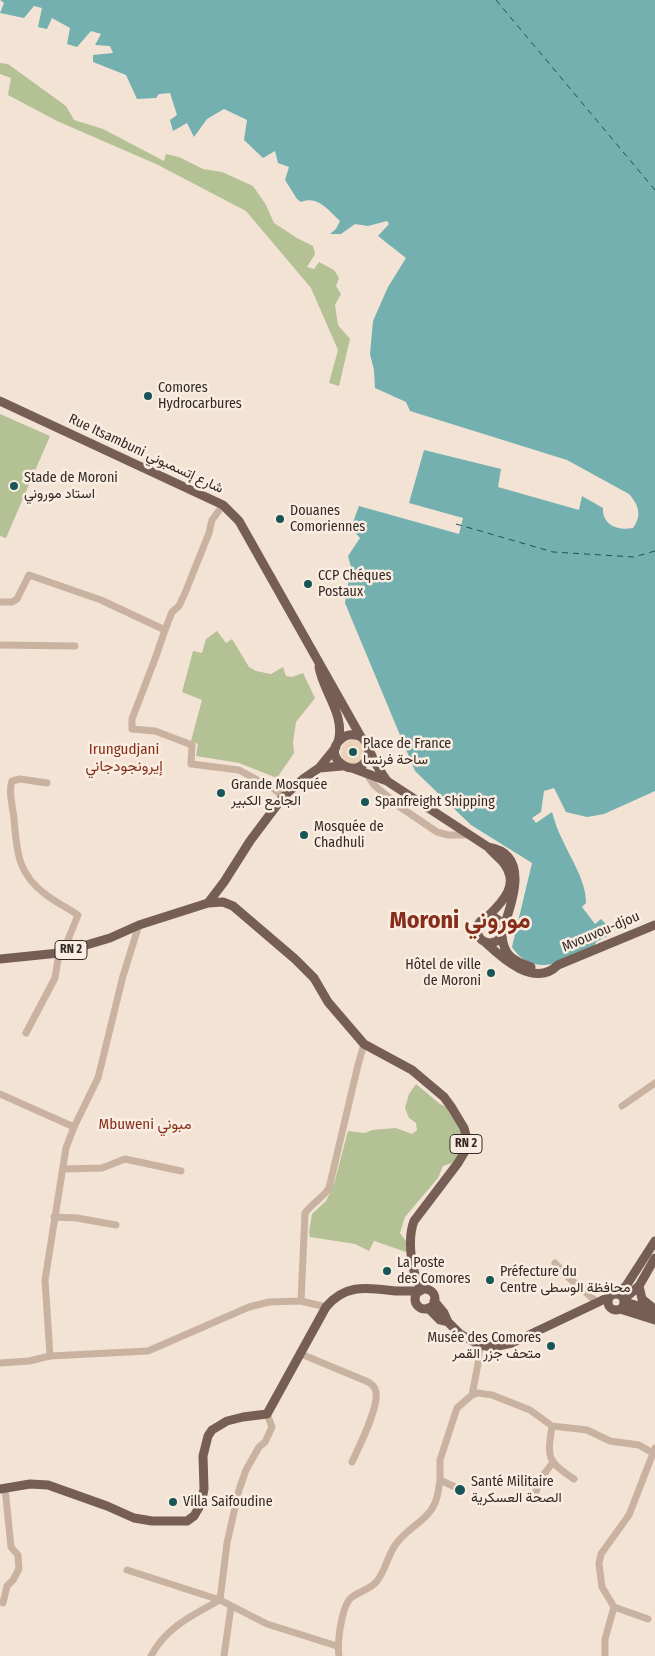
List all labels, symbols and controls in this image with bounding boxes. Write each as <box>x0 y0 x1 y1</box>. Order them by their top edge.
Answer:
place label: Comores Hydrocarbures <box>158 380 242 412</box>
marker: Comores Hydrocarbures <box>142 390 154 402</box>
street label: Rue Itsambuni شارع إتسمبوني <box>66 411 226 497</box>
place label: Stade de Moroni استاد موروني <box>24 470 118 502</box>
marker: Stade de Moroni استاد موروني <box>8 480 20 492</box>
place label: Douanes Comoriennes <box>290 503 365 536</box>
marker: Douanes Comoriennes <box>274 513 286 525</box>
place label: CCP Chéques Postaux <box>318 568 392 600</box>
marker: CCP Chéques Postaux <box>302 578 314 590</box>
place label: Place de France ساحة فرنسا <box>363 736 451 769</box>
district label: Irungudjani إيرونجودجاني <box>82 741 166 776</box>
marker: Place de France ساحة فرنسا <box>347 746 359 758</box>
place label: Grande Mosquée الجامع الكبير <box>231 777 327 810</box>
marker: Grande Mosquée الجامع الكبير <box>215 787 227 799</box>
place label: Spanfreight Shipping <box>375 794 495 810</box>
marker: Spanfreight Shipping <box>359 796 371 808</box>
place label: Mosquée de Chadhuli <box>314 819 384 852</box>
marker: Mosquée de Chadhuli <box>298 829 310 841</box>
district label: Moroni موروني <box>389 907 531 935</box>
street label: Mvouvou-djou <box>560 908 642 956</box>
road number: RN 2 <box>55 940 87 960</box>
place label: Hôtel de ville de Moroni <box>405 957 481 990</box>
marker: Hôtel de ville de Moroni <box>485 967 497 979</box>
district label: Mbuweni مبوني <box>99 1116 191 1134</box>
road number: RN 2 <box>450 1134 482 1154</box>
place label: La Poste des Comores <box>397 1255 470 1288</box>
place label: Préfecture du Centre محافظة الوسطى <box>500 1264 631 1296</box>
marker: La Poste des Comores <box>381 1265 393 1277</box>
marker: Préfecture du Centre محافظة الوسطى <box>484 1274 496 1286</box>
place label: Musée des Comores متحف جزر القمر <box>427 1330 541 1362</box>
marker: Musée des Comores متحف جزر القمر <box>545 1340 557 1352</box>
place label: Santé Militaire الصحة العسكرية <box>471 1474 562 1506</box>
marker: Santé Militaire الصحة العسكرية <box>453 1483 467 1497</box>
place label: Villa Saifoudine <box>183 1494 273 1510</box>
marker: Villa Saifoudine <box>167 1496 179 1508</box>

